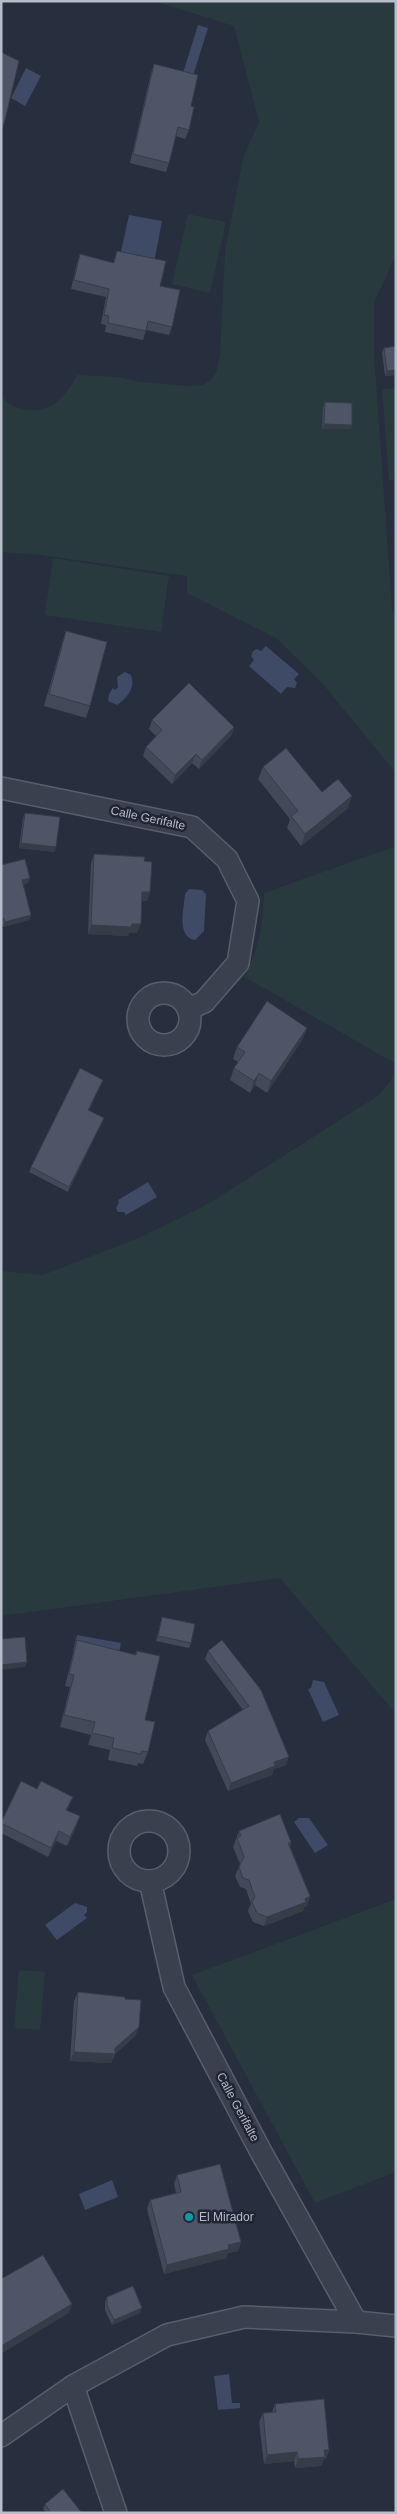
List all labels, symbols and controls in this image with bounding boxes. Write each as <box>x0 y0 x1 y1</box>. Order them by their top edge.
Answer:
street label: Calle Gerifalte <box>109 803 187 833</box>
street label: Calle Gerifalte <box>214 2070 262 2144</box>
place label: El Mirador <box>199 2210 254 2224</box>
marker: El Mirador <box>183 2211 195 2223</box>

